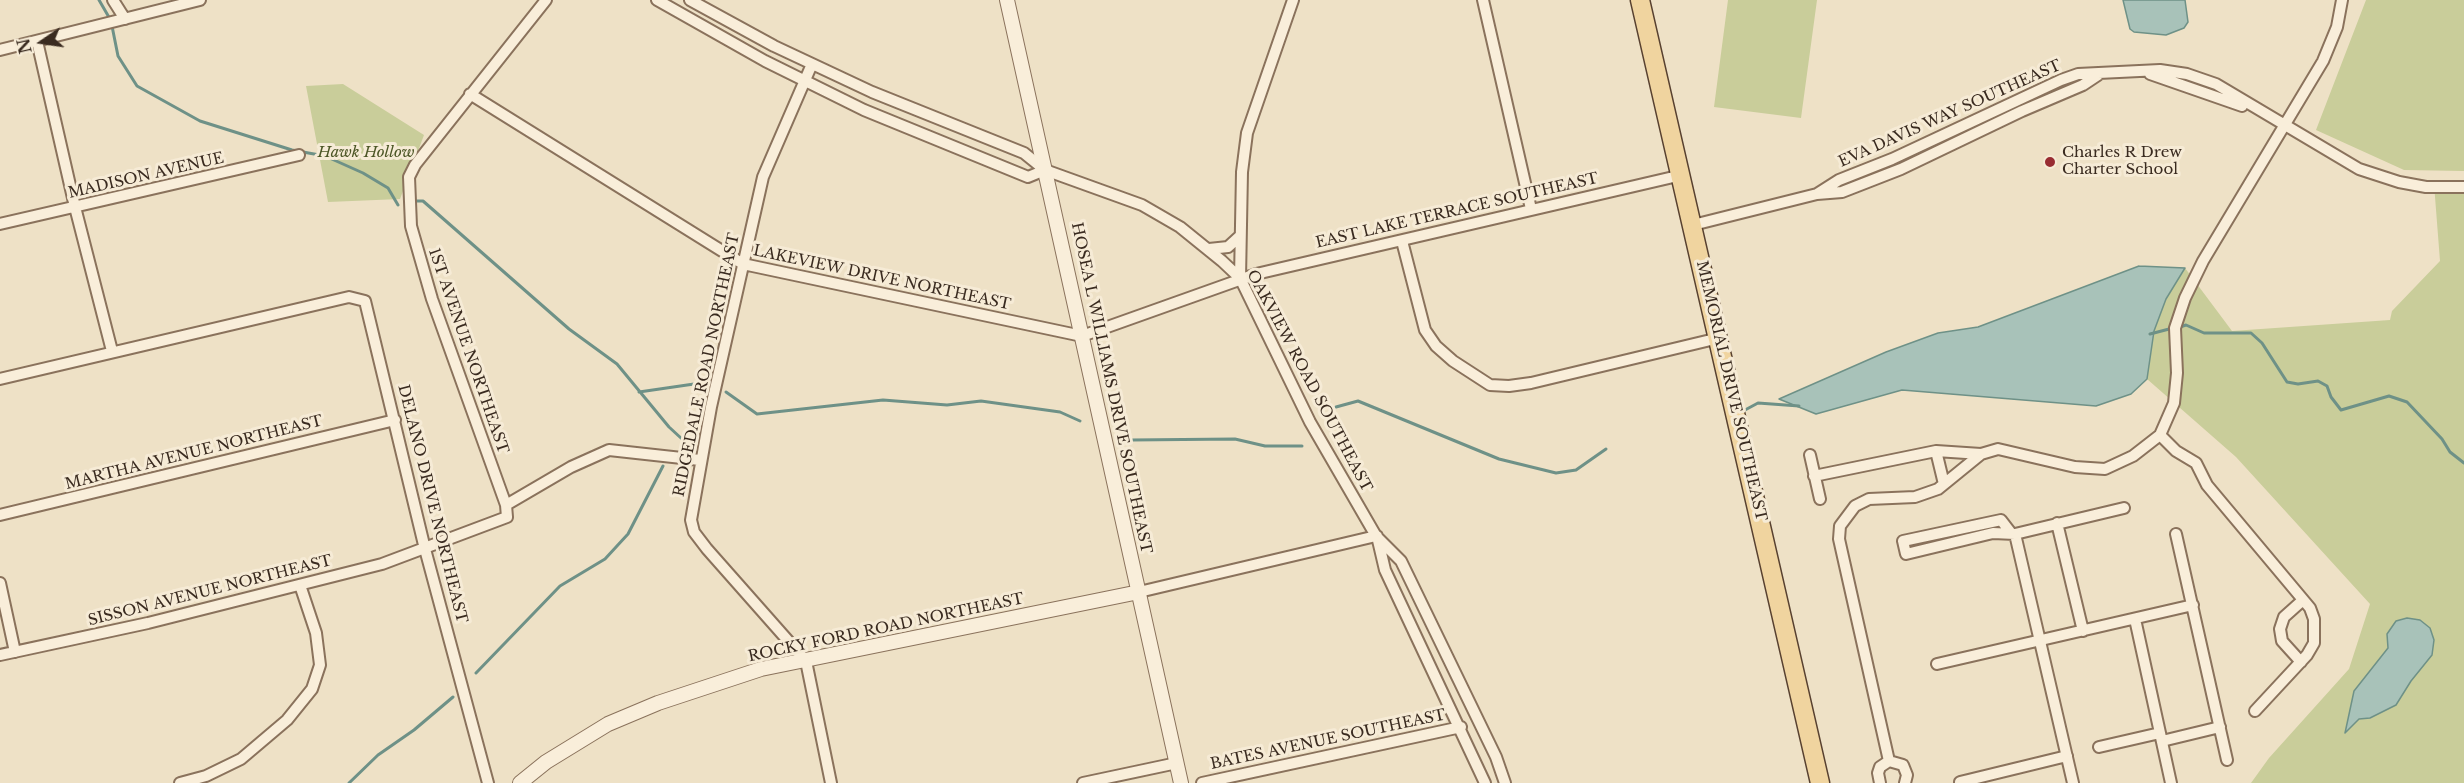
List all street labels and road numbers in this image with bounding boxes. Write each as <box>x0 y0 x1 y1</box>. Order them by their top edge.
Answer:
street label: EVA DAVIS WAY SOUTHEAST <box>1836 57 2064 171</box>
street label: MADISON AVENUE <box>66 149 226 203</box>
street label: EAST LAKE TERRACE SOUTHEAST <box>1314 170 1600 252</box>
street label: HOSEA L WILLIAMS DRIVE SOUTHEAST <box>1067 221 1155 555</box>
street label: RIDGEDALE ROAD NORTHEAST <box>670 232 744 498</box>
street label: LAKEVIEW DRIVE NORTHEAST <box>752 242 1012 314</box>
street label: 1ST AVENUE NORTHEAST <box>424 246 512 456</box>
street label: MEMORIAL DRIVE SOUTHEAST <box>1692 259 1770 523</box>
street label: OAKVIEW ROAD SOUTHEAST <box>1243 267 1375 495</box>
street label: DELANO DRIVE NORTHEAST <box>394 383 470 625</box>
street label: MARTHA AVENUE NORTHEAST <box>63 412 325 494</box>
street label: SISSON AVENUE NORTHEAST <box>86 552 334 630</box>
street label: ROCKY FORD ROAD NORTHEAST <box>747 590 1025 666</box>
street label: BATES AVENUE SOUTHEAST <box>1209 706 1447 774</box>

